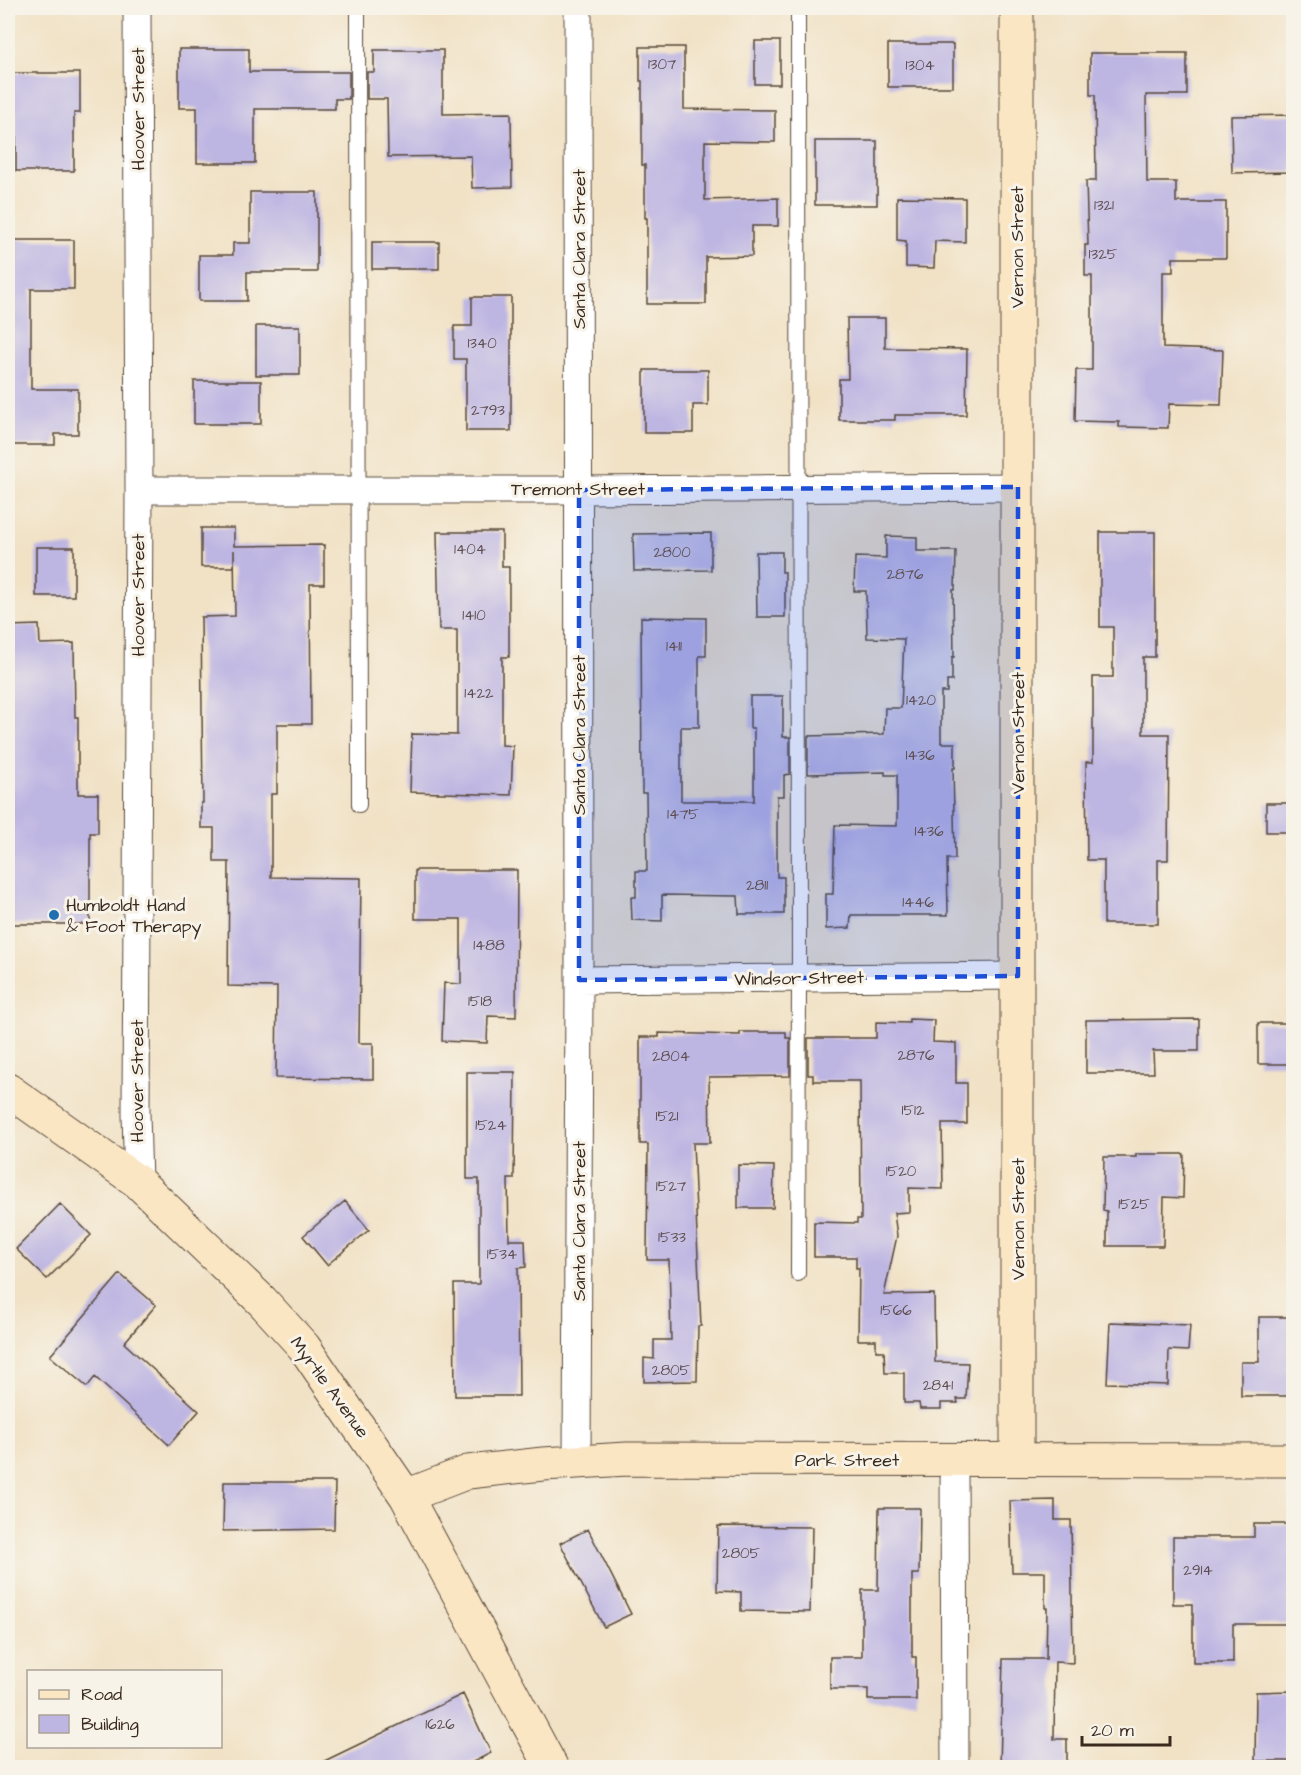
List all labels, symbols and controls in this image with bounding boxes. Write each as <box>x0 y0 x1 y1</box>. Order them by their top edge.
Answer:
street label: Hoover Street <box>126 47 151 170</box>
house number: 1307 <box>648 54 676 75</box>
house number: 1304 <box>905 55 935 76</box>
street label: Santa Clara Street <box>567 168 592 329</box>
street label: Vernon Street <box>1005 185 1030 308</box>
house number: 1321 <box>1094 195 1114 216</box>
house number: 1325 <box>1089 244 1118 265</box>
house number: 1340 <box>467 333 497 354</box>
house number: 2793 <box>471 400 505 421</box>
street label: Tremont Street <box>511 477 646 502</box>
street label: Hoover Street <box>126 533 151 656</box>
house number: 1404 <box>454 539 486 560</box>
house number: 2800 <box>653 542 691 563</box>
house number: 2876 <box>887 564 924 585</box>
house number: 1410 <box>462 605 486 626</box>
house number: 1411 <box>666 636 682 657</box>
street label: Santa Clara Street <box>567 654 592 815</box>
street label: Vernon Street <box>1006 671 1031 794</box>
house number: 1422 <box>464 683 494 704</box>
house number: 1420 <box>906 690 937 711</box>
house number: 1436 <box>905 745 935 766</box>
house number: 1475 <box>667 804 699 825</box>
house number: 1436 <box>914 821 944 842</box>
house number: 2811 <box>746 875 768 896</box>
house number: 1446 <box>902 892 934 913</box>
place label: Humboldt Hand & Foot Therapy <box>66 893 201 940</box>
marker: Humboldt Hand & Foot Therapy <box>47 908 61 922</box>
house number: 1488 <box>473 935 505 956</box>
street label: Windsor Street <box>734 965 865 992</box>
house number: 1518 <box>468 991 492 1012</box>
street label: Hoover Street <box>125 1019 150 1142</box>
house number: 2876 <box>898 1045 935 1066</box>
house number: 2804 <box>652 1046 690 1067</box>
house number: 1512 <box>901 1100 925 1121</box>
house number: 1521 <box>655 1106 679 1127</box>
house number: 1524 <box>475 1115 507 1136</box>
street label: Santa Clara Street <box>567 1140 592 1301</box>
street label: Vernon Street <box>1006 1157 1031 1280</box>
house number: 1520 <box>886 1161 917 1182</box>
house number: 1527 <box>656 1176 686 1197</box>
house number: 1525 <box>1118 1194 1150 1215</box>
house number: 1533 <box>658 1227 686 1248</box>
house number: 1534 <box>487 1244 517 1265</box>
house number: 1566 <box>880 1300 912 1321</box>
street label: Myrtle Avenue <box>283 1331 375 1444</box>
house number: 2805 <box>652 1360 691 1381</box>
house number: 2841 <box>923 1375 953 1396</box>
street label: Park Street <box>795 1448 900 1473</box>
house number: 2805 <box>722 1543 761 1564</box>
house number: 2914 <box>1183 1560 1213 1581</box>
legend <box>27 1670 222 1748</box>
text: Road <box>81 1682 122 1707</box>
scale bar <box>1082 1709 1170 1747</box>
text: Building <box>81 1712 139 1738</box>
house number: 1626 <box>425 1714 455 1735</box>
text: 20 m <box>1091 1718 1134 1743</box>

